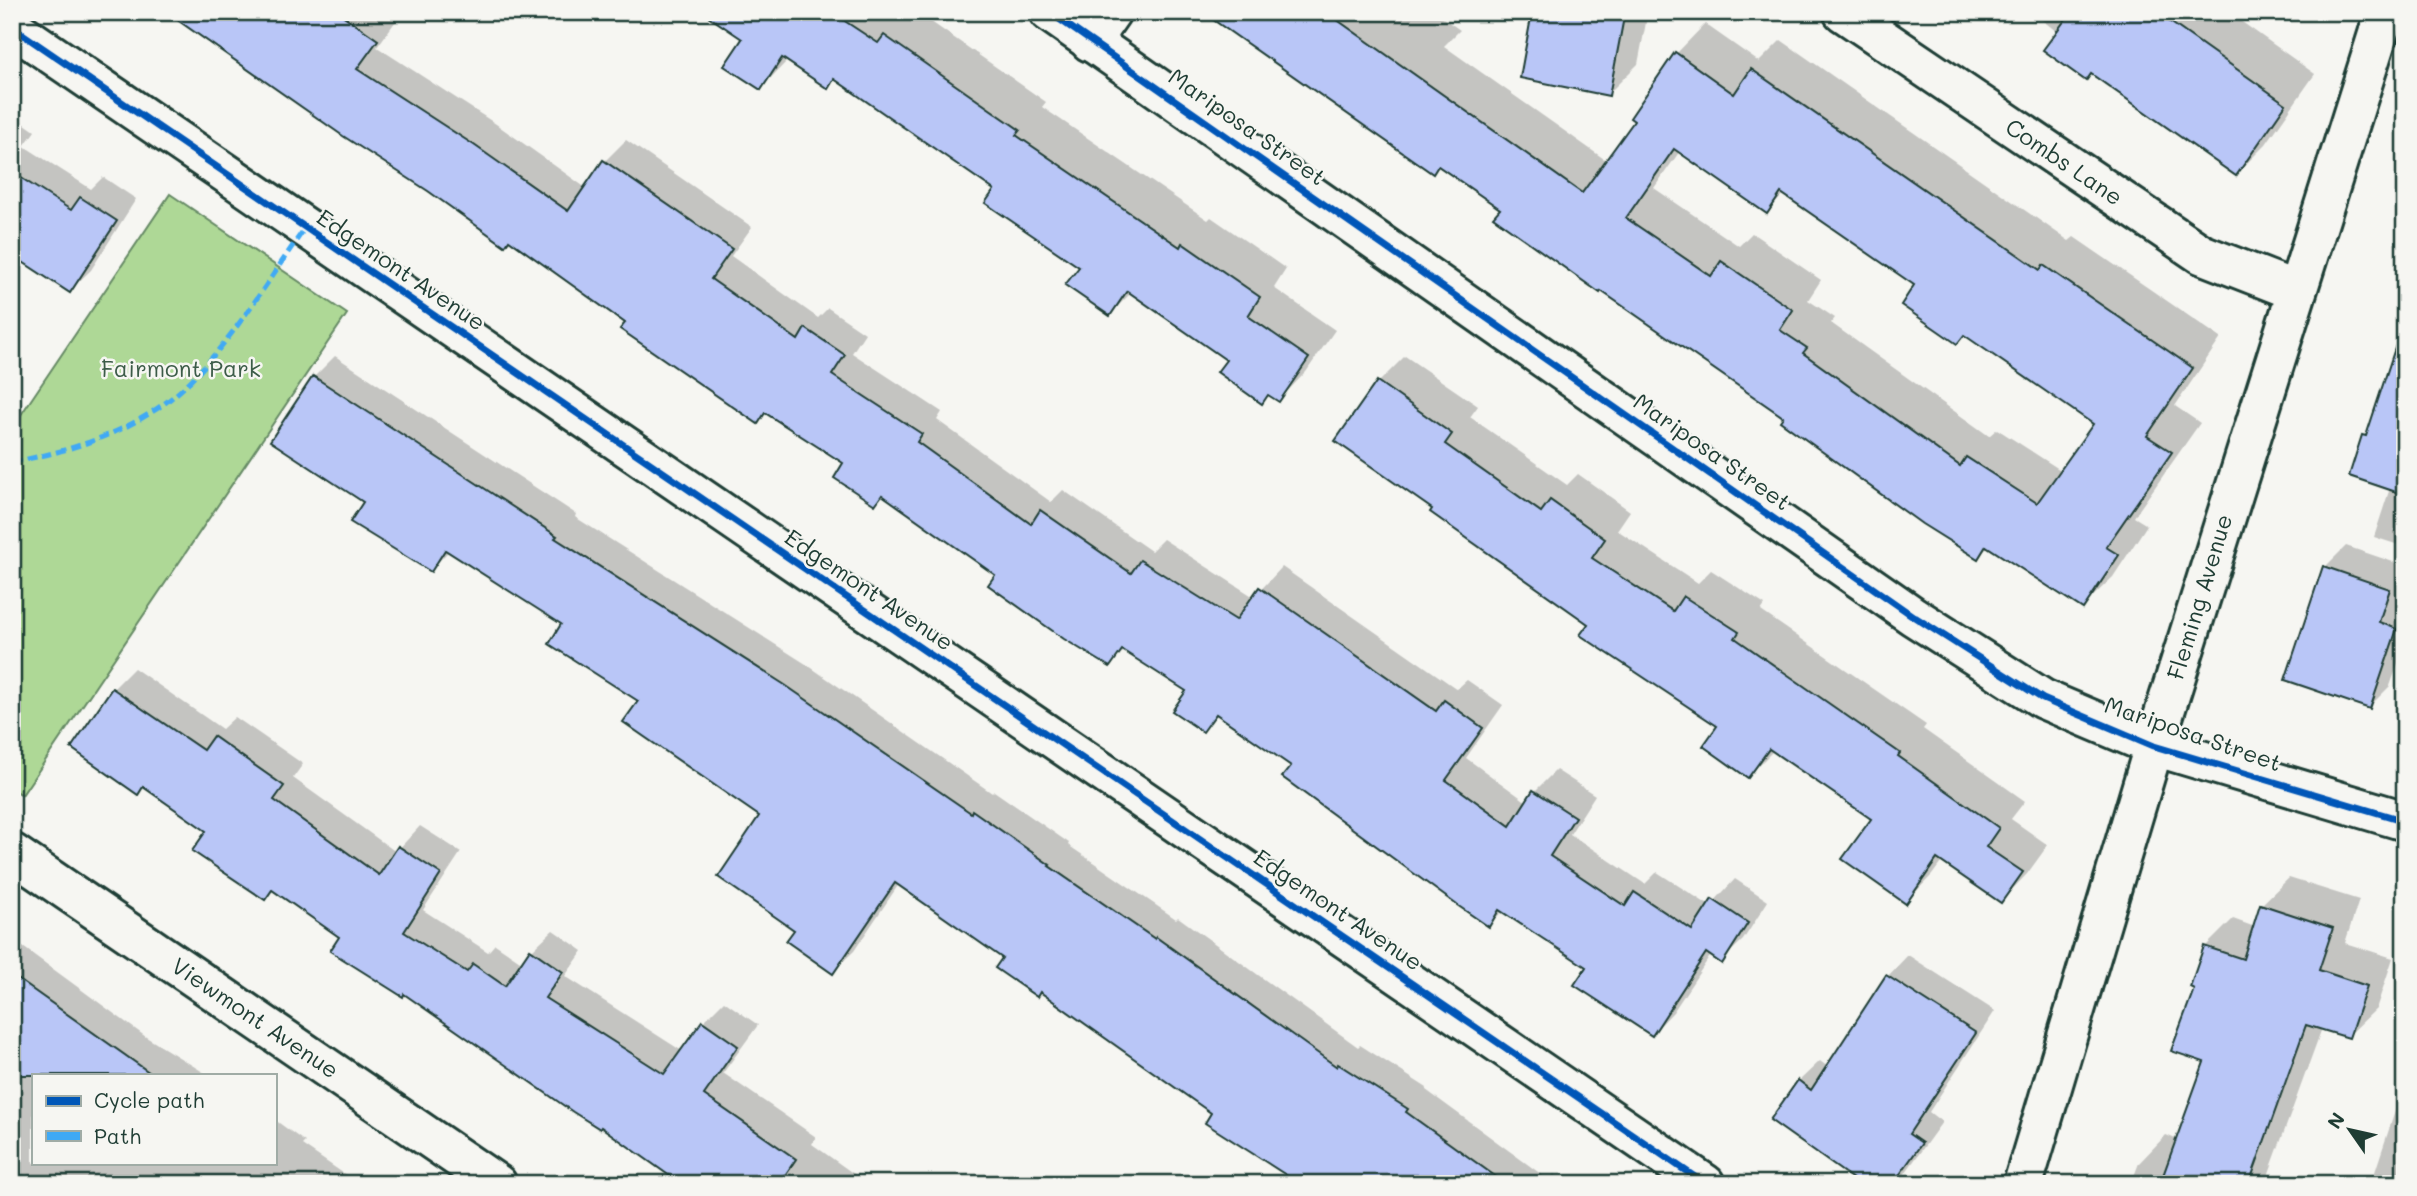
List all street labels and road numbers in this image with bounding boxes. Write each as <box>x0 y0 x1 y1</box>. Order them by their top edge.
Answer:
street label: Mariposa Street <box>1163 61 1332 192</box>
street label: Combs Lane <box>2000 111 2129 211</box>
street label: Edgemont Avenue <box>311 202 492 337</box>
street label: Mariposa Street <box>1628 386 1797 517</box>
street label: Fleming Avenue <box>2160 510 2238 683</box>
street label: Edgemont Avenue <box>779 522 960 657</box>
street label: Mariposa Street <box>2101 689 2286 777</box>
street label: Edgemont Avenue <box>1248 842 1429 977</box>
street label: Viewmont Avenue <box>166 950 345 1084</box>

